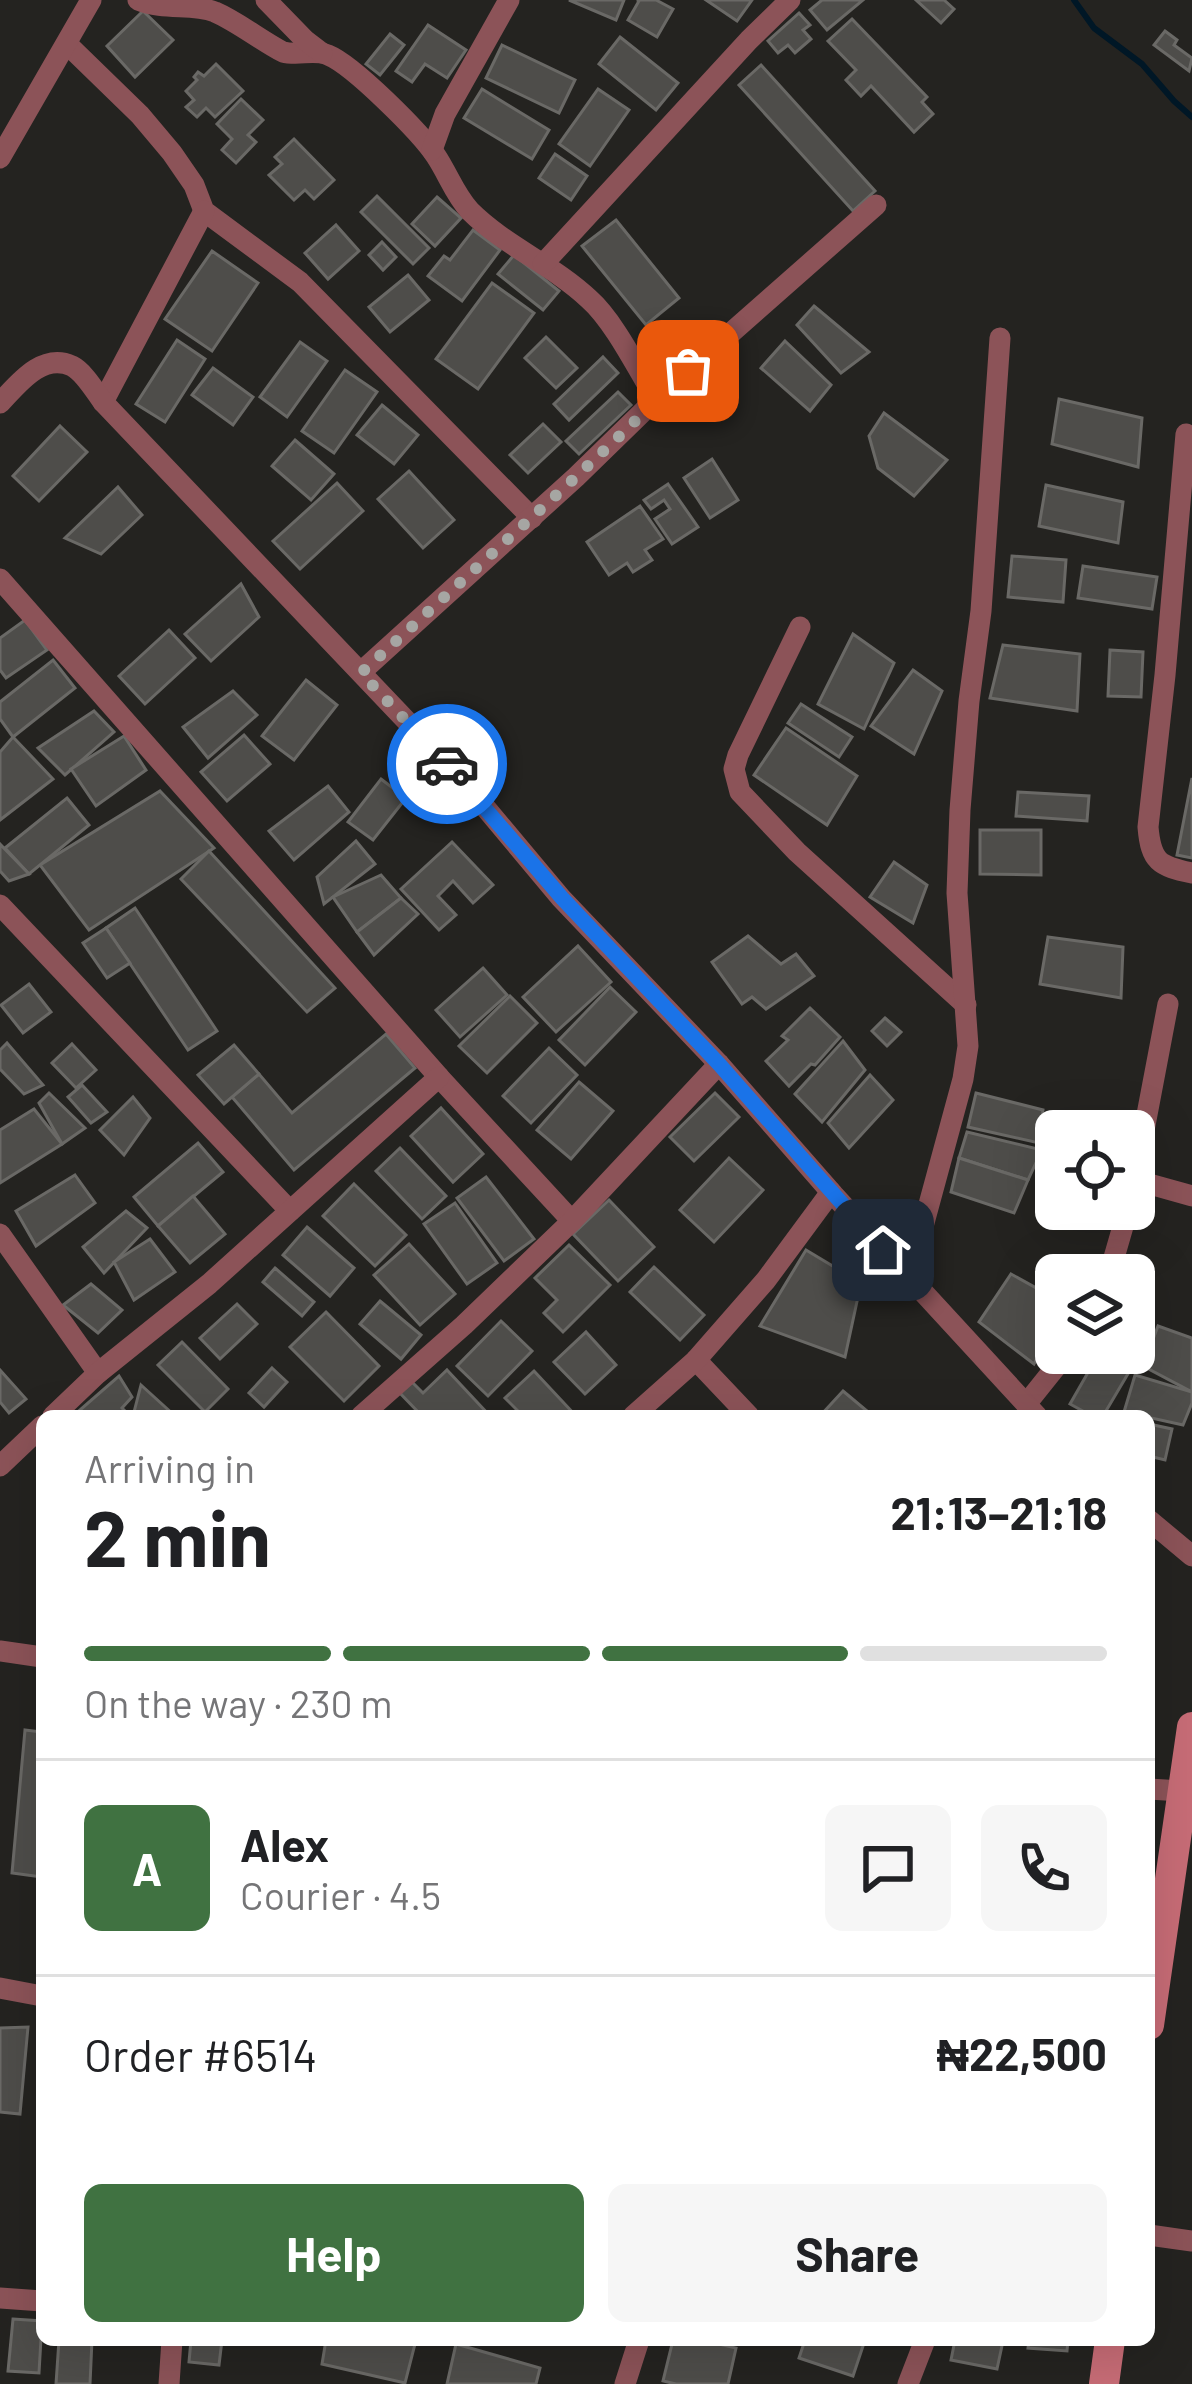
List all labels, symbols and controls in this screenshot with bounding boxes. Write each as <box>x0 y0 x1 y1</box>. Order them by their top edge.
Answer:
pin <box>637 320 739 422</box>
icon: bag <box>655 338 721 404</box>
courier <box>387 704 507 824</box>
icon: car <box>414 731 480 797</box>
map controls <box>1035 1110 1155 1374</box>
button: locate <box>1035 1110 1155 1230</box>
pin <box>832 1199 934 1301</box>
icon: home <box>850 1217 916 1283</box>
button: layers <box>1035 1254 1155 1374</box>
text: Arriving in <box>84 1444 255 1491</box>
text: 21:13–21:18 <box>891 1485 1107 1539</box>
text: 2 min <box>84 1489 271 1583</box>
text: On the way · 230 m <box>84 1679 393 1726</box>
button: chat <box>825 1805 951 1931</box>
button: phone <box>981 1805 1107 1931</box>
text: Alex <box>240 1817 329 1871</box>
text: A <box>132 1841 162 1895</box>
text: Courier · 4.5 <box>240 1871 441 1918</box>
text: ₦22,500 <box>937 2026 1107 2080</box>
text: Order #6514 <box>84 2027 317 2081</box>
button: Help <box>84 2184 584 2322</box>
button: Share <box>608 2184 1107 2322</box>

